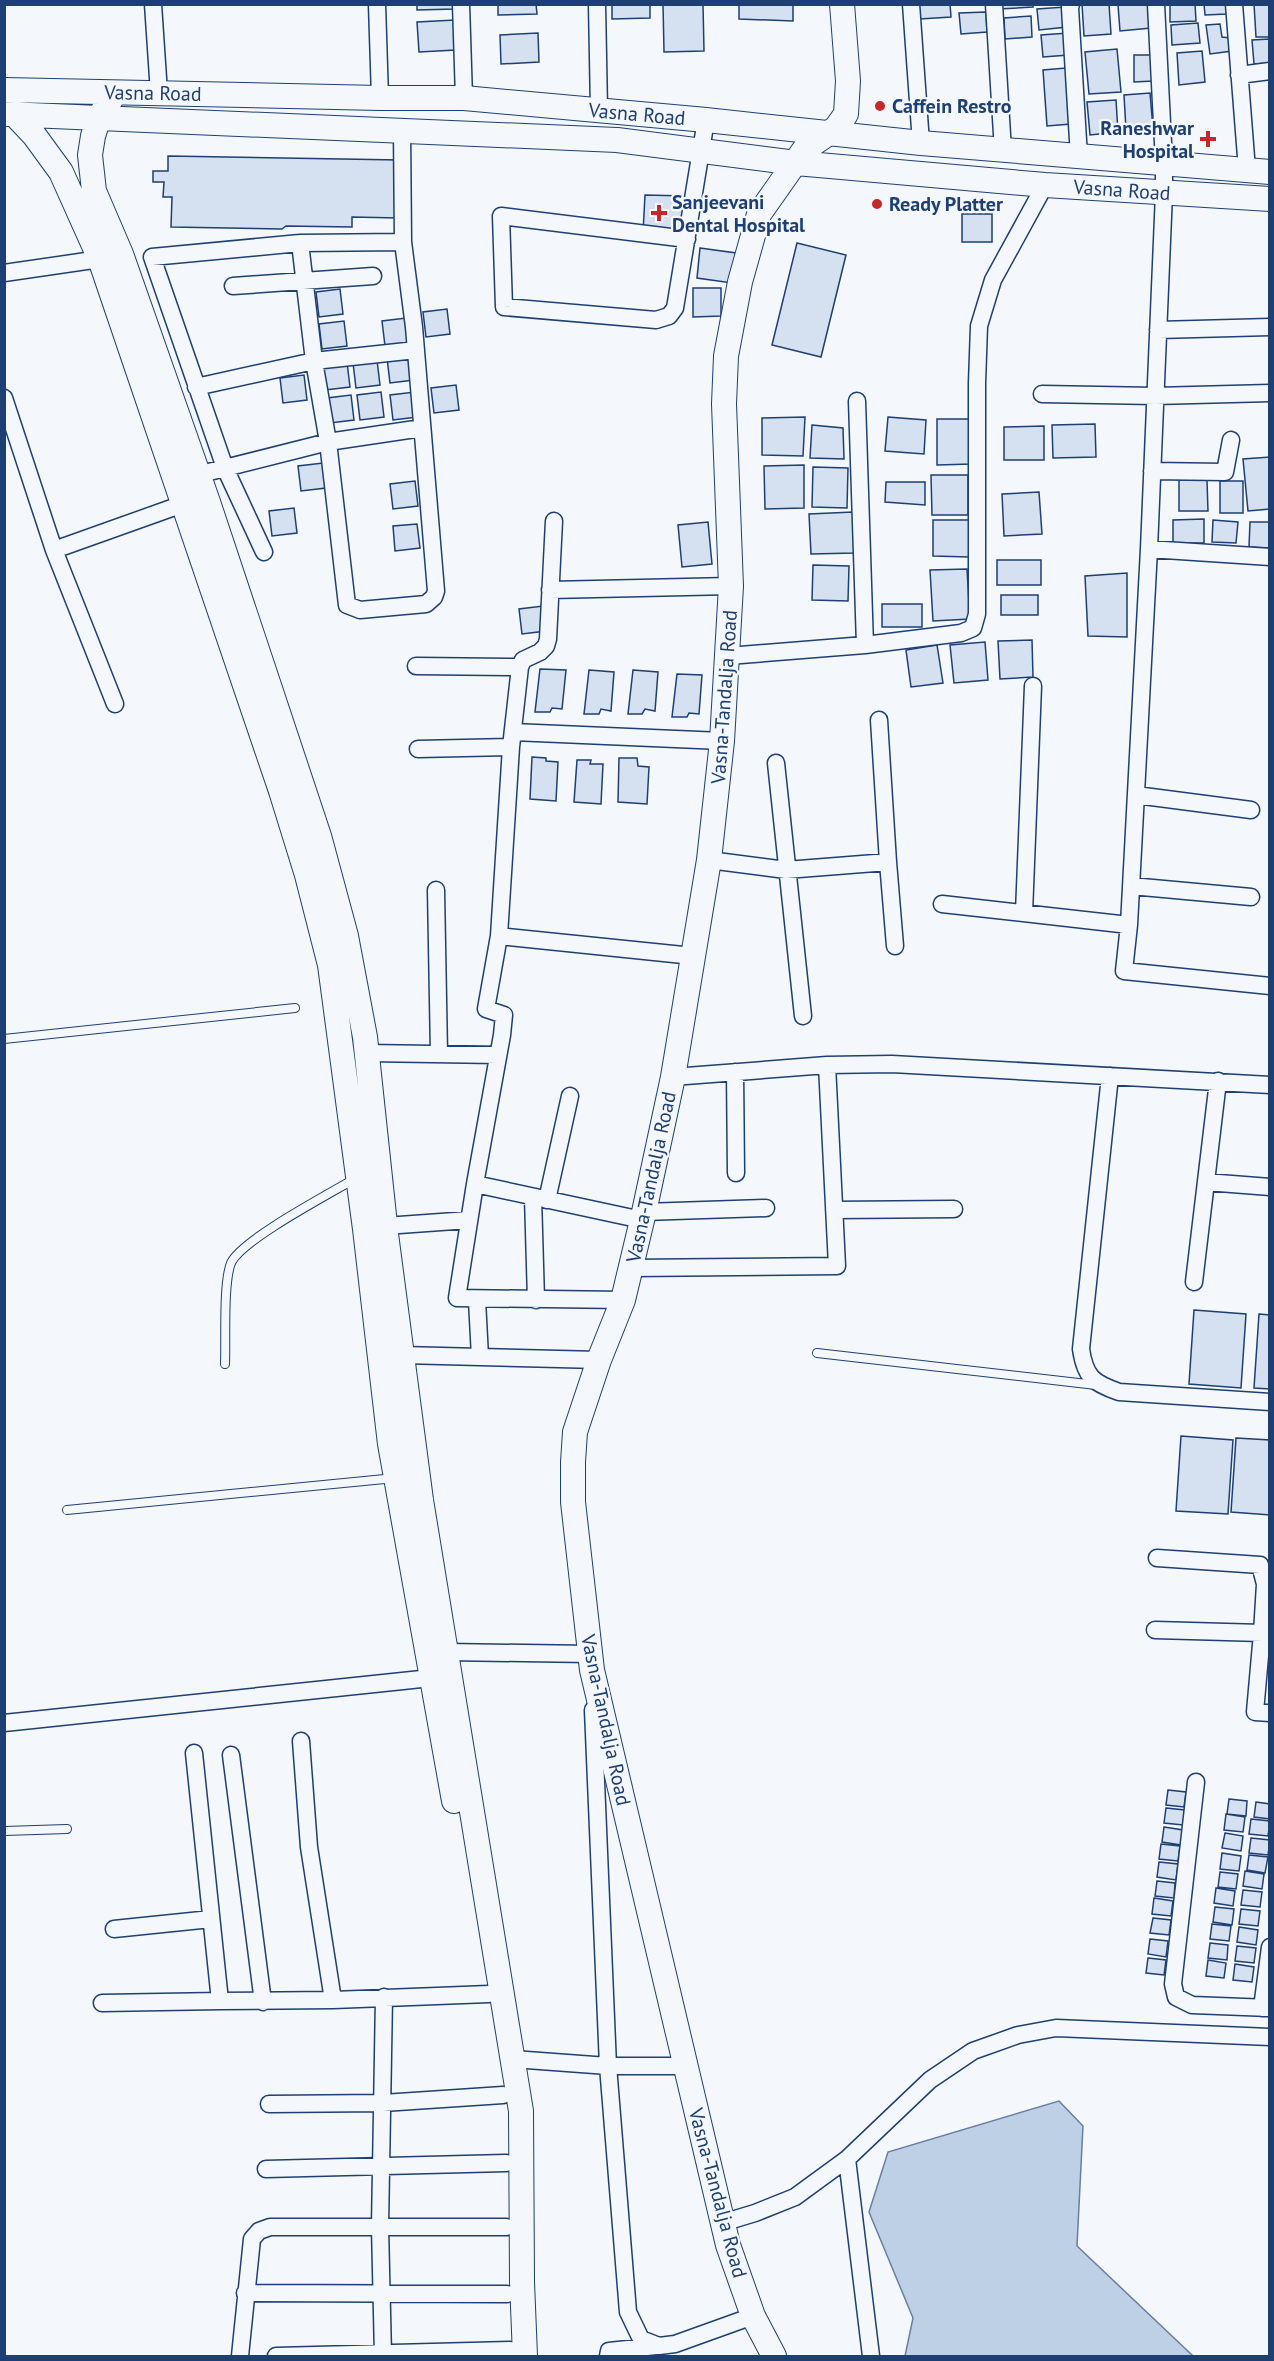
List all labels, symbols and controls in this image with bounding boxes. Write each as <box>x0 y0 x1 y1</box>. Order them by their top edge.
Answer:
street label: Vasna Road <box>103 79 202 107</box>
place label: Caffein Restro <box>892 93 1012 119</box>
street label: Vasna Road <box>586 97 687 131</box>
marker: Caffein Restro <box>873 99 887 113</box>
place label: Raneshwar Hospital <box>1100 115 1194 164</box>
marker: Raneshwar Hospital <box>1199 130 1217 148</box>
street label: Vasna Road <box>1072 174 1171 206</box>
place label: Sanjeevani Dental Hospital <box>672 189 805 238</box>
place label: Ready Platter <box>889 191 1003 217</box>
marker: Ready Platter <box>870 197 884 211</box>
marker: Sanjeevani Dental Hospital <box>650 204 668 222</box>
street label: Vasna-Tandalja Road <box>705 609 743 786</box>
street label: Vasna-Tandalja Road <box>620 1089 682 1266</box>
street label: Vasna-Tandalja Road <box>575 1631 637 1808</box>
street label: Vasna-Tandalja Road <box>683 2104 753 2281</box>

